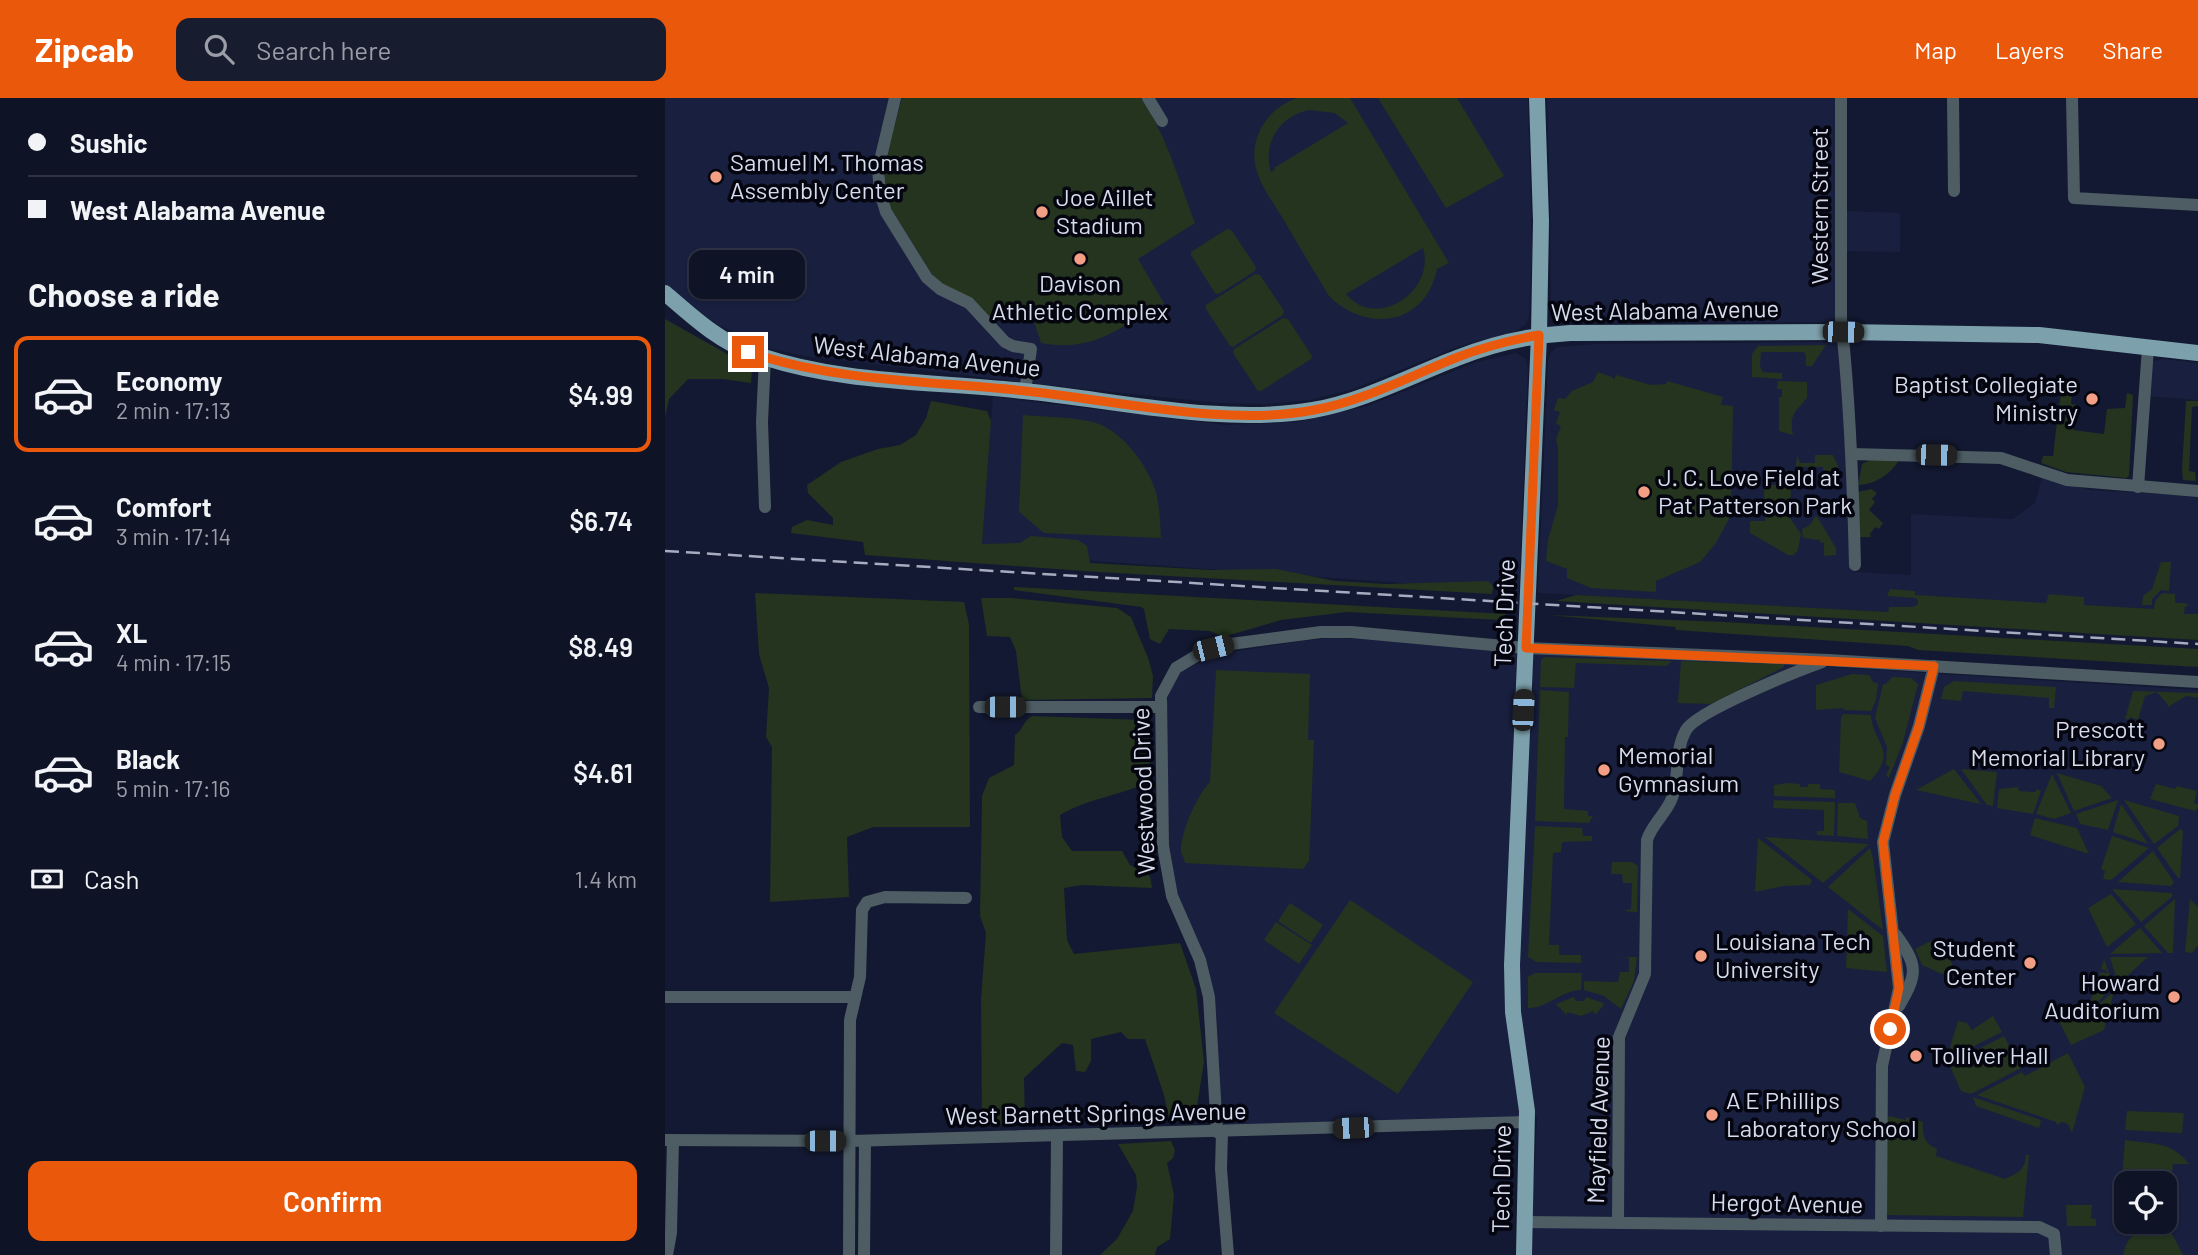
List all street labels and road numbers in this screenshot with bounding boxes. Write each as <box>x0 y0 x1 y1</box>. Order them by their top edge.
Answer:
street label: Western Street <box>1804 127 1833 285</box>
street label: West Alabama Avenue <box>1551 293 1779 326</box>
street label: West Alabama Avenue <box>812 329 1042 382</box>
street label: Tech Drive <box>1487 558 1520 668</box>
street label: Westwood Drive <box>1125 707 1160 875</box>
street label: Mayfield Avenue <box>1580 1036 1615 1204</box>
street label: West Barnett Springs Avenue <box>945 1095 1247 1130</box>
street label: Tech Drive <box>1485 1124 1516 1233</box>
street label: Hergot Avenue <box>1711 1187 1864 1218</box>

